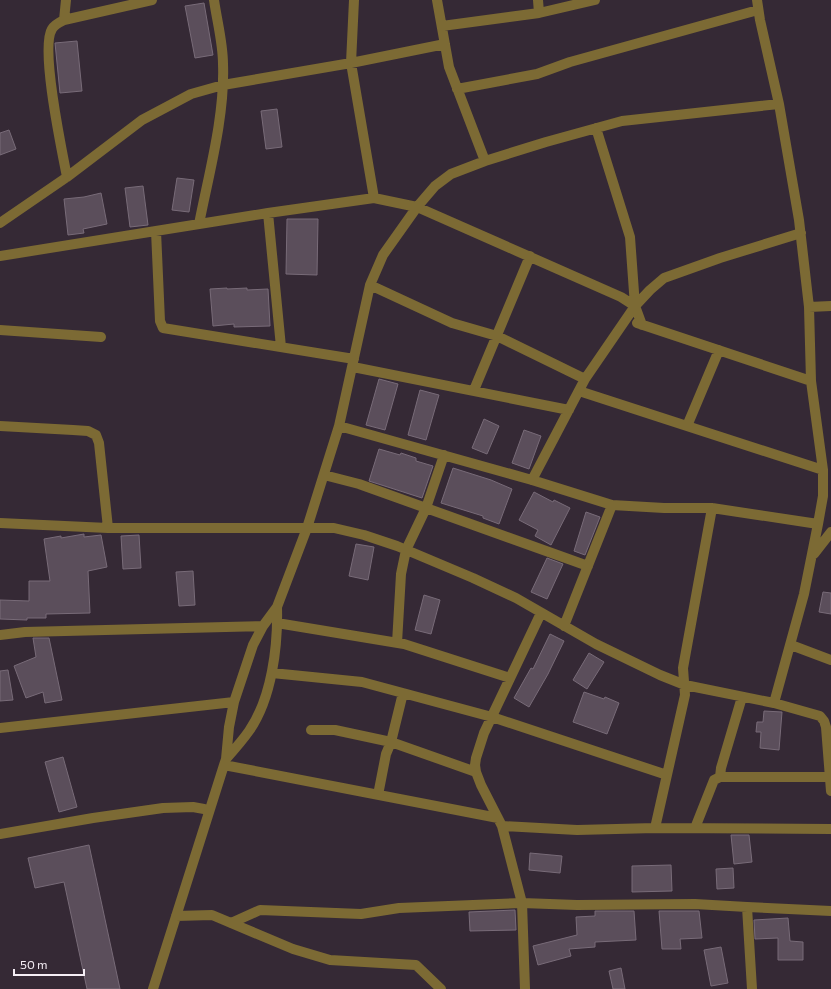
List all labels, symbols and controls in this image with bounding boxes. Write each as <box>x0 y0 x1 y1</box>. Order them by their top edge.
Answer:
scale bar <box>14 951 84 977</box>
text: 50 m <box>20 957 48 971</box>

